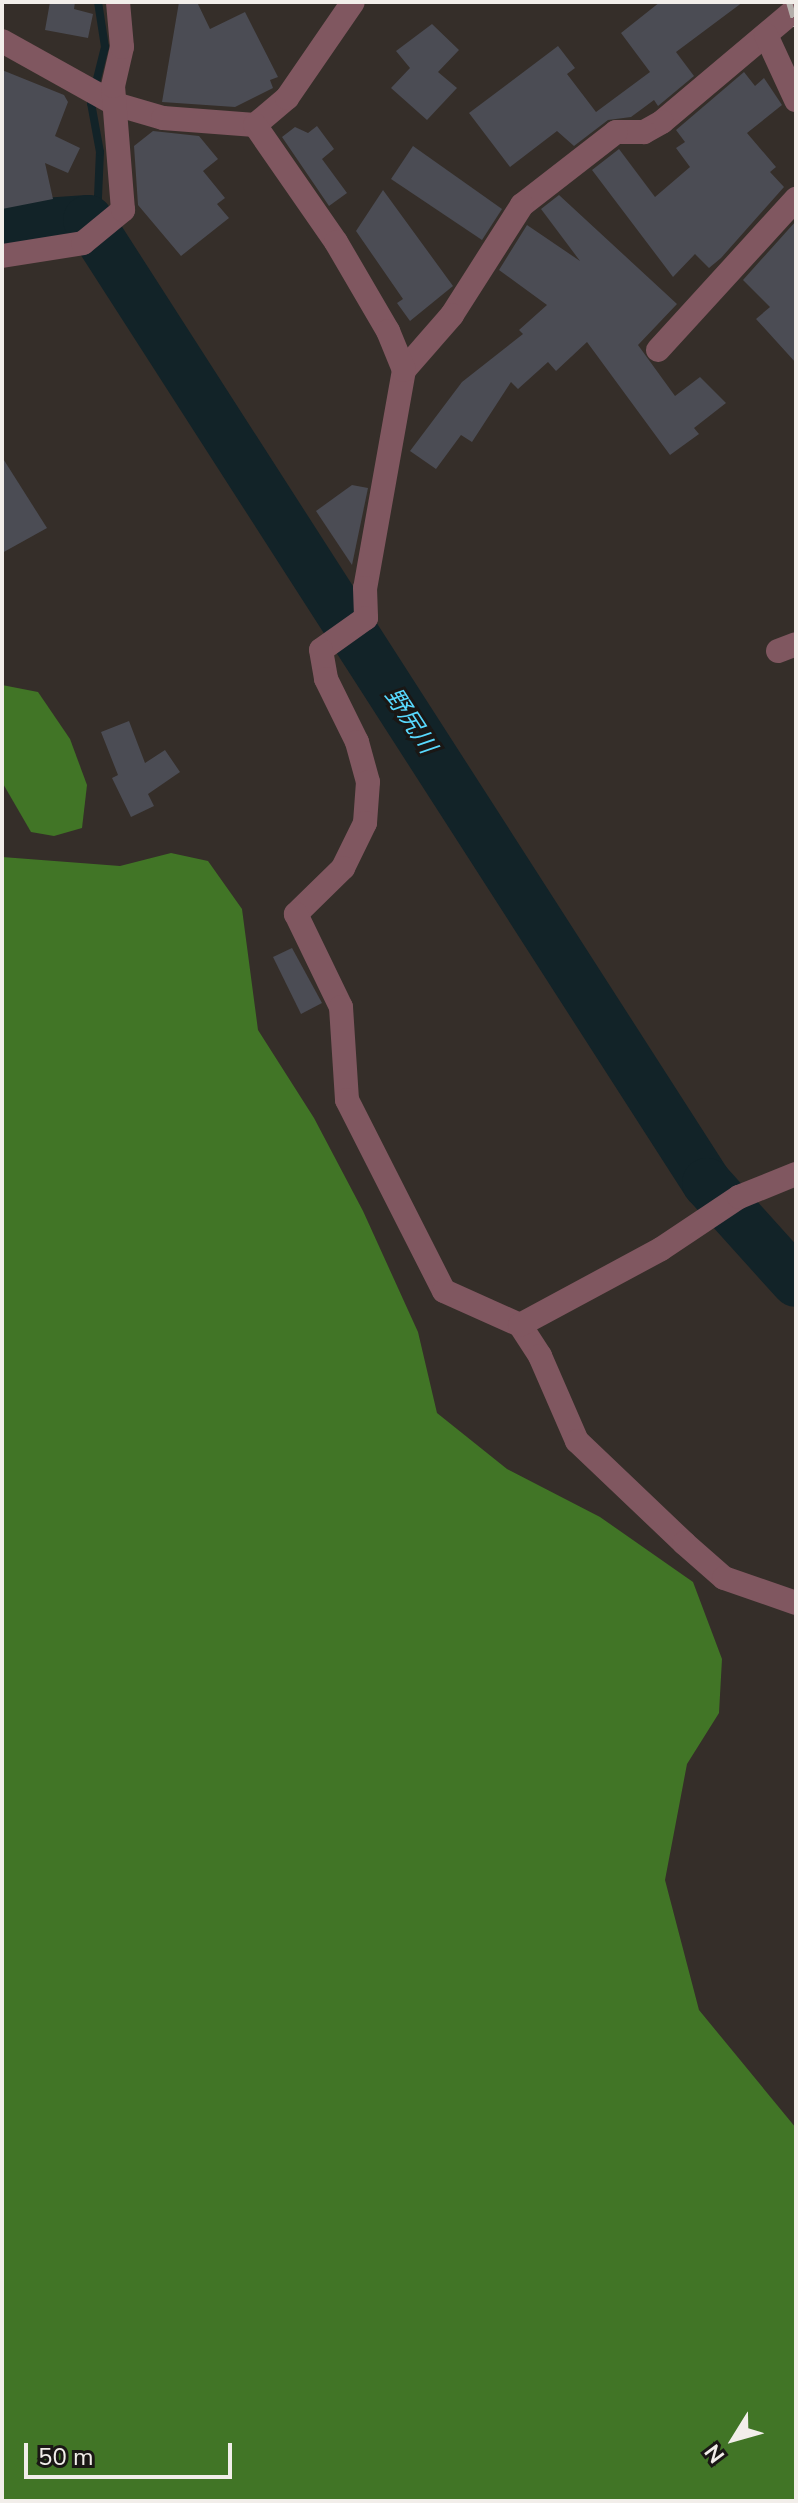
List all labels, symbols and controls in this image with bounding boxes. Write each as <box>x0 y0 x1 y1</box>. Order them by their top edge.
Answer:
water label: 野尻川 <box>378 683 442 759</box>
north arrow <box>694 2399 774 2479</box>
scale bar <box>28 2427 236 2477</box>
text: N <box>698 2438 732 2469</box>
text: 50 m <box>38 2441 94 2473</box>

